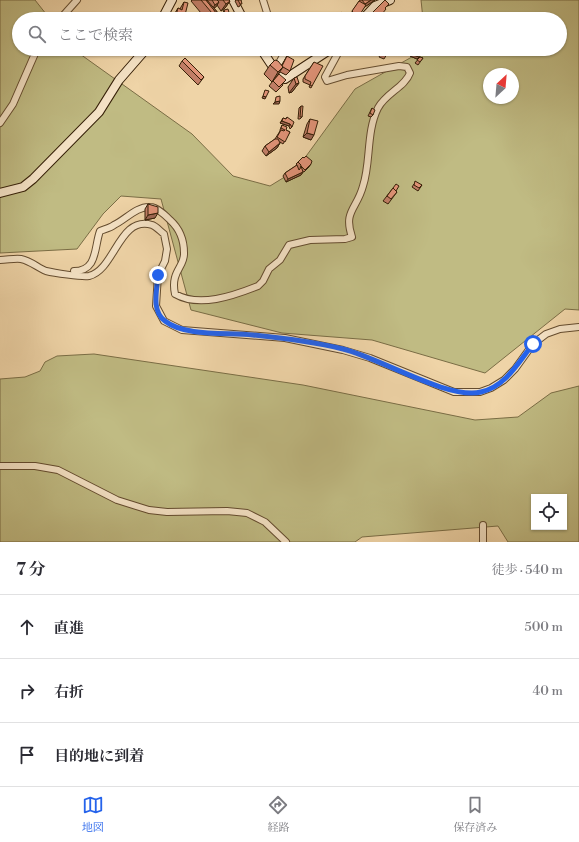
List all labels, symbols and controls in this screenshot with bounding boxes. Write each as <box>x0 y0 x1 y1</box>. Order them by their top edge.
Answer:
search box <box>12 12 567 56</box>
icon: search <box>26 23 48 45</box>
text: ここで検索 <box>58 26 133 45</box>
north arrow <box>483 68 519 104</box>
route end <box>149 266 167 284</box>
route start <box>524 335 542 353</box>
map controls <box>531 494 567 530</box>
button: locate <box>531 494 567 530</box>
text: 7 分 <box>16 559 46 581</box>
text: 徒歩 · 540 m <box>492 562 563 578</box>
icon: ahead <box>16 616 38 638</box>
text: 直進 <box>54 619 84 638</box>
text: 500 m <box>525 619 563 635</box>
icon: right <box>16 680 38 702</box>
text: 右折 <box>54 683 84 702</box>
text: 40 m <box>533 683 563 699</box>
icon: arrive <box>16 744 38 766</box>
text: 目的地に到着 <box>54 747 144 766</box>
tab: 地図 <box>82 794 104 835</box>
tab: 経路 <box>267 794 289 835</box>
tab: 保存済み <box>453 794 497 835</box>

